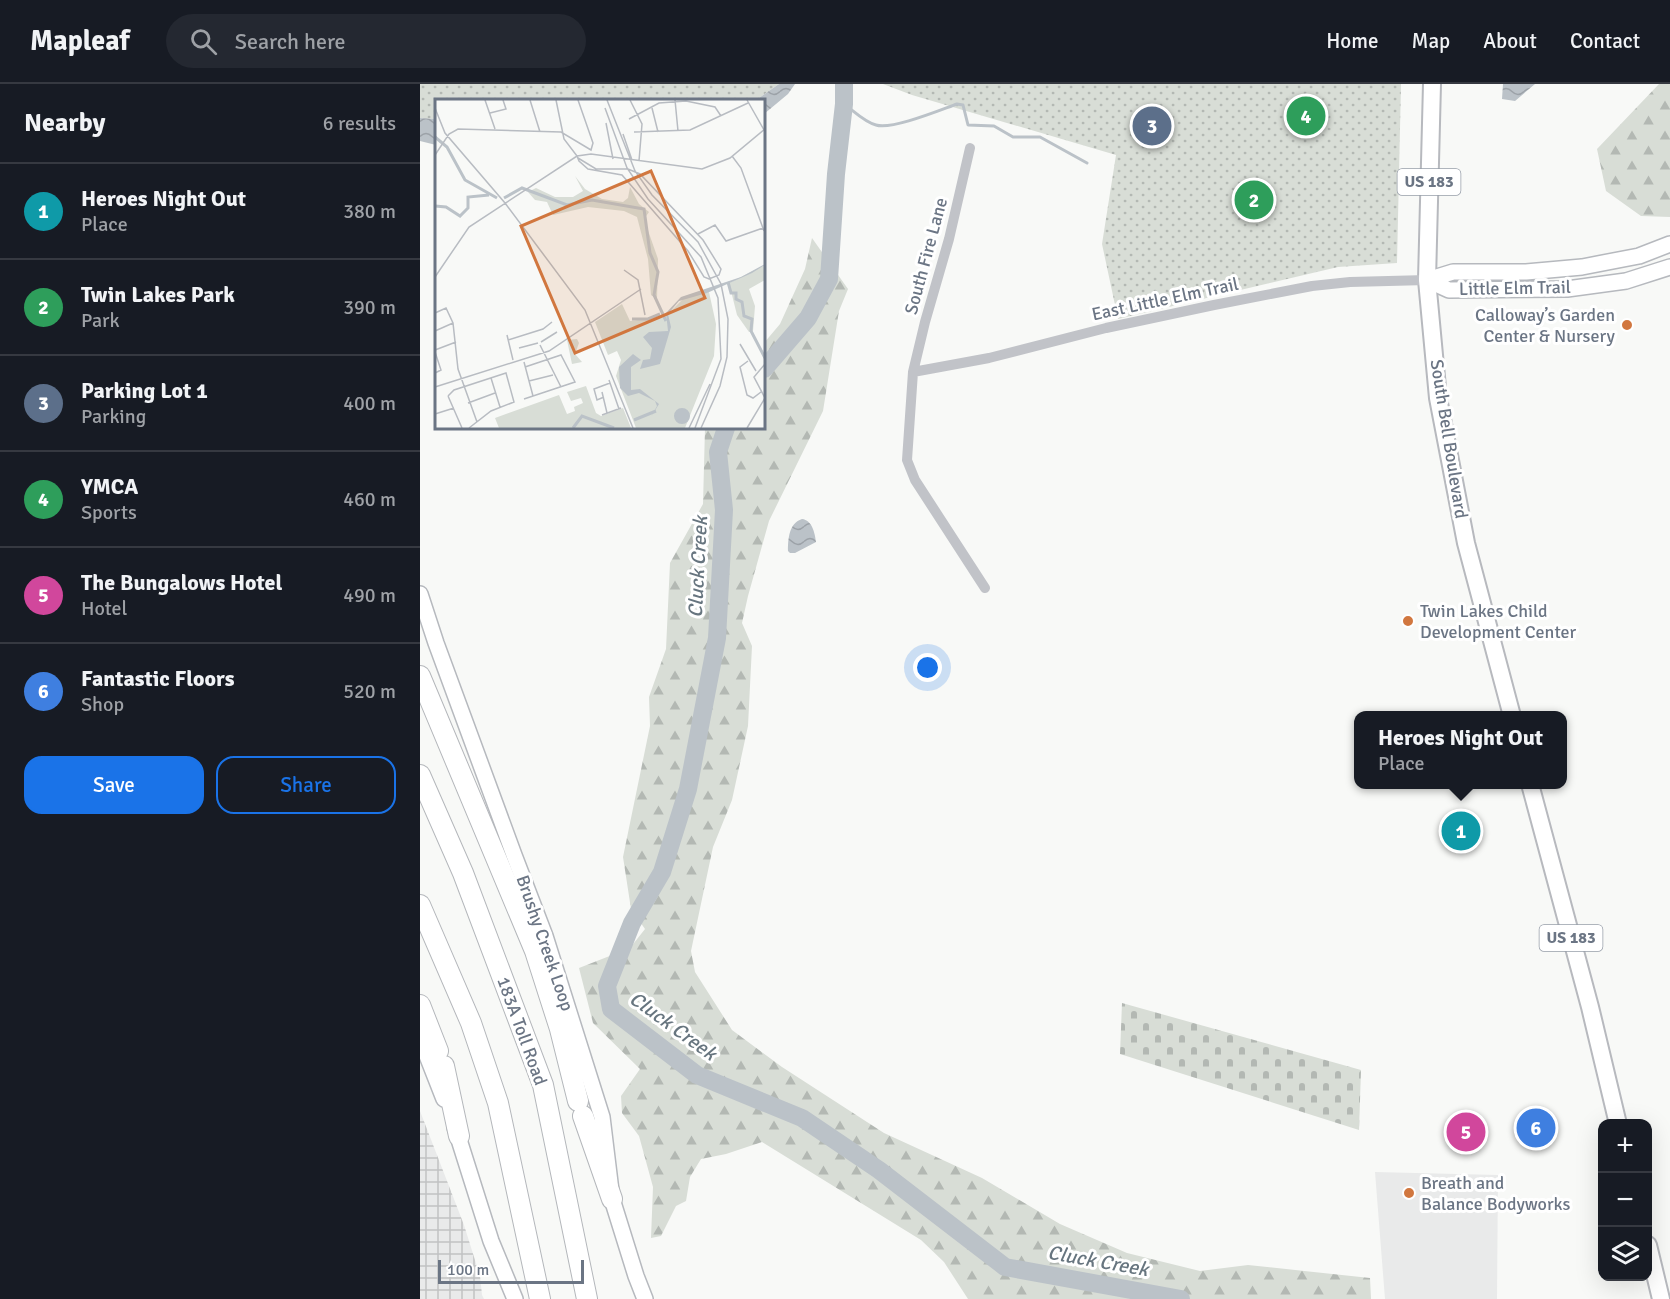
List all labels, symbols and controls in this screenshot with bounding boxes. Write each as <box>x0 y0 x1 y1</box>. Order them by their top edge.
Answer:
search box <box>166 14 586 68</box>
text: Mapleaf <box>30 24 130 58</box>
icon: search <box>187 25 220 58</box>
text: Search here <box>235 28 346 55</box>
text: Home <box>1326 28 1379 54</box>
text: Map <box>1412 28 1450 54</box>
text: About <box>1483 28 1537 54</box>
text: Contact <box>1570 28 1640 54</box>
pin: 4 <box>1286 93 1326 138</box>
inset map <box>435 99 765 429</box>
pin: 3 <box>1132 104 1172 148</box>
text: Nearby <box>24 107 105 139</box>
text: 6 results <box>323 111 396 136</box>
road number: US 183 <box>1398 169 1460 195</box>
pin: 2 <box>1234 178 1274 222</box>
text: Heroes Night Out <box>81 185 246 212</box>
street label: South Fire Lane <box>900 195 952 317</box>
text: 1 <box>38 199 49 224</box>
text: 380 m <box>343 199 396 224</box>
text: Place <box>81 212 128 237</box>
street label: East Little Elm Trail <box>1090 273 1240 325</box>
street label: Little Elm Trail <box>1459 276 1571 300</box>
text: Twin Lakes Park <box>81 281 235 308</box>
text: 2 <box>38 295 49 320</box>
text: 390 m <box>343 295 396 320</box>
place label: Calloway’s Garden Center & Nursery <box>1475 304 1616 347</box>
text: Park <box>81 308 119 333</box>
marker: Calloway’s Garden Center & Nursery <box>1620 318 1634 332</box>
street label: South Bell Boulevard <box>1426 358 1472 520</box>
text: Parking Lot 1 <box>81 377 208 404</box>
text: 3 <box>38 391 49 416</box>
text: 400 m <box>343 391 396 416</box>
text: Parking <box>81 404 146 429</box>
text: YMCA <box>81 473 138 500</box>
text: 4 <box>38 487 49 512</box>
text: 460 m <box>343 487 396 512</box>
text: Sports <box>81 500 137 525</box>
water label: Cluck Creek <box>683 514 713 618</box>
text: The Bungalows Hotel <box>81 569 282 596</box>
text: 5 <box>38 583 49 608</box>
text: 490 m <box>343 583 396 608</box>
text: Hotel <box>81 596 127 621</box>
place label: Twin Lakes Child Development Center <box>1420 600 1577 643</box>
marker: Twin Lakes Child Development Center <box>1401 614 1415 628</box>
your location <box>913 653 942 682</box>
text: Fantastic Floors <box>81 665 234 692</box>
text: 6 <box>38 679 49 704</box>
text: 520 m <box>343 679 396 704</box>
text: Shop <box>81 692 124 717</box>
popup <box>1354 711 1567 789</box>
text: Heroes Night Out <box>1378 724 1543 751</box>
text: Place <box>1378 751 1425 776</box>
button: Save <box>24 756 204 814</box>
button: Share <box>216 756 396 814</box>
pin: 1 <box>1442 808 1480 854</box>
street label: Brushy Creek Loop <box>511 872 579 1014</box>
road number: US 183 <box>1540 925 1602 951</box>
street label: 183A Toll Road <box>492 974 552 1088</box>
water label: Cluck Creek <box>625 986 723 1067</box>
pin: 6 <box>1516 1106 1556 1150</box>
pin: 5 <box>1446 1110 1486 1154</box>
map controls <box>1598 1119 1652 1281</box>
button: + <box>1598 1119 1652 1173</box>
place label: Breath and Balance Bodyworks <box>1421 1172 1571 1215</box>
button: − <box>1598 1173 1652 1227</box>
marker: Breath and Balance Bodyworks <box>1402 1186 1416 1200</box>
button: layers <box>1598 1227 1652 1281</box>
water label: Cluck Creek <box>1046 1240 1152 1282</box>
scale bar <box>438 1257 584 1284</box>
text: 100 m <box>447 1260 489 1280</box>

